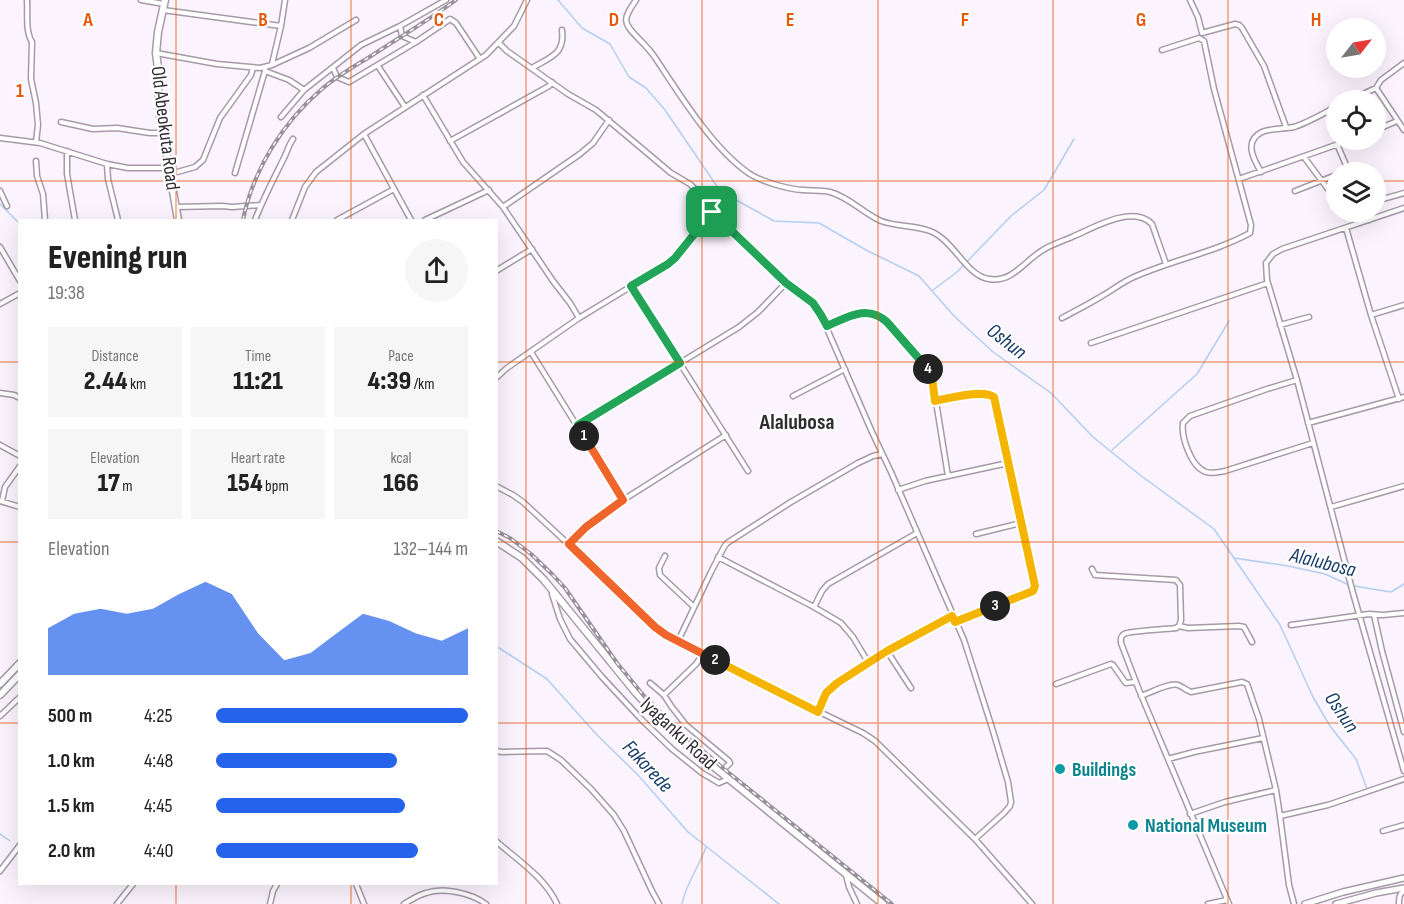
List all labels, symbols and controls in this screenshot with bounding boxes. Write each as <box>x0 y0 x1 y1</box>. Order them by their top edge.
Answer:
text: A <box>82 8 93 32</box>
text: B <box>258 8 268 32</box>
text: C <box>434 8 444 32</box>
text: D <box>609 8 619 32</box>
text: E <box>786 8 794 32</box>
text: F <box>961 8 969 32</box>
text: G <box>1136 8 1146 32</box>
text: H <box>1311 8 1321 32</box>
north arrow <box>1326 18 1386 78</box>
map controls <box>1326 18 1386 222</box>
street label: Old Abeokuta Road <box>145 65 185 192</box>
text: 1 <box>16 79 24 103</box>
button: locate <box>1326 90 1386 150</box>
button: layers <box>1326 162 1386 222</box>
pin <box>686 186 737 237</box>
icon: arrive <box>695 195 728 228</box>
text: Evening run <box>48 238 188 278</box>
button: share <box>405 239 468 302</box>
text: 19:38 <box>48 281 85 305</box>
water label: Oshun <box>982 318 1032 365</box>
text: Distance <box>91 347 139 366</box>
text: Time <box>245 347 271 366</box>
text: Pace <box>388 347 414 366</box>
pin: 4 <box>913 354 943 384</box>
text: 4 <box>924 359 932 378</box>
text: 2.44 <box>84 366 127 397</box>
text: 11:21 <box>233 366 283 397</box>
text: 4:39 <box>368 366 411 397</box>
text: km <box>127 375 146 394</box>
text: /km <box>411 375 434 394</box>
district label: Alalubosa <box>759 409 834 436</box>
pin: 1 <box>569 421 599 451</box>
text: 1 <box>581 426 587 445</box>
text: Elevation <box>90 449 140 468</box>
text: Heart rate <box>231 449 285 468</box>
text: kcal <box>390 449 412 468</box>
text: 17 <box>97 468 120 499</box>
text: 154 <box>227 468 263 499</box>
text: 166 <box>383 468 419 499</box>
text: m <box>120 477 133 496</box>
text: bpm <box>263 477 289 496</box>
text: Elevation <box>48 537 110 561</box>
text: 132–144 m <box>393 537 468 561</box>
water label: Alalubosa <box>1287 542 1359 583</box>
pin: 3 <box>980 591 1010 621</box>
text: 3 <box>991 596 999 615</box>
pin: 2 <box>700 645 730 675</box>
text: 2 <box>711 650 719 669</box>
water label: Oshun <box>1319 687 1364 738</box>
street label: Iyaganku Road <box>635 692 721 775</box>
text: 500 m <box>48 704 92 728</box>
text: 4:25 <box>144 704 172 728</box>
water label: Fakorede <box>617 735 678 798</box>
text: 1.0 km <box>48 749 95 773</box>
text: 4:48 <box>144 749 173 773</box>
place label: Buildings <box>1072 758 1136 782</box>
marker: Buildings <box>1053 762 1067 776</box>
text: 1.5 km <box>48 794 94 818</box>
text: 4:45 <box>144 794 173 818</box>
place label: National Museum <box>1145 814 1267 838</box>
marker: National Museum <box>1126 818 1140 832</box>
text: 2.0 km <box>48 839 95 863</box>
text: 4:40 <box>144 839 173 863</box>

